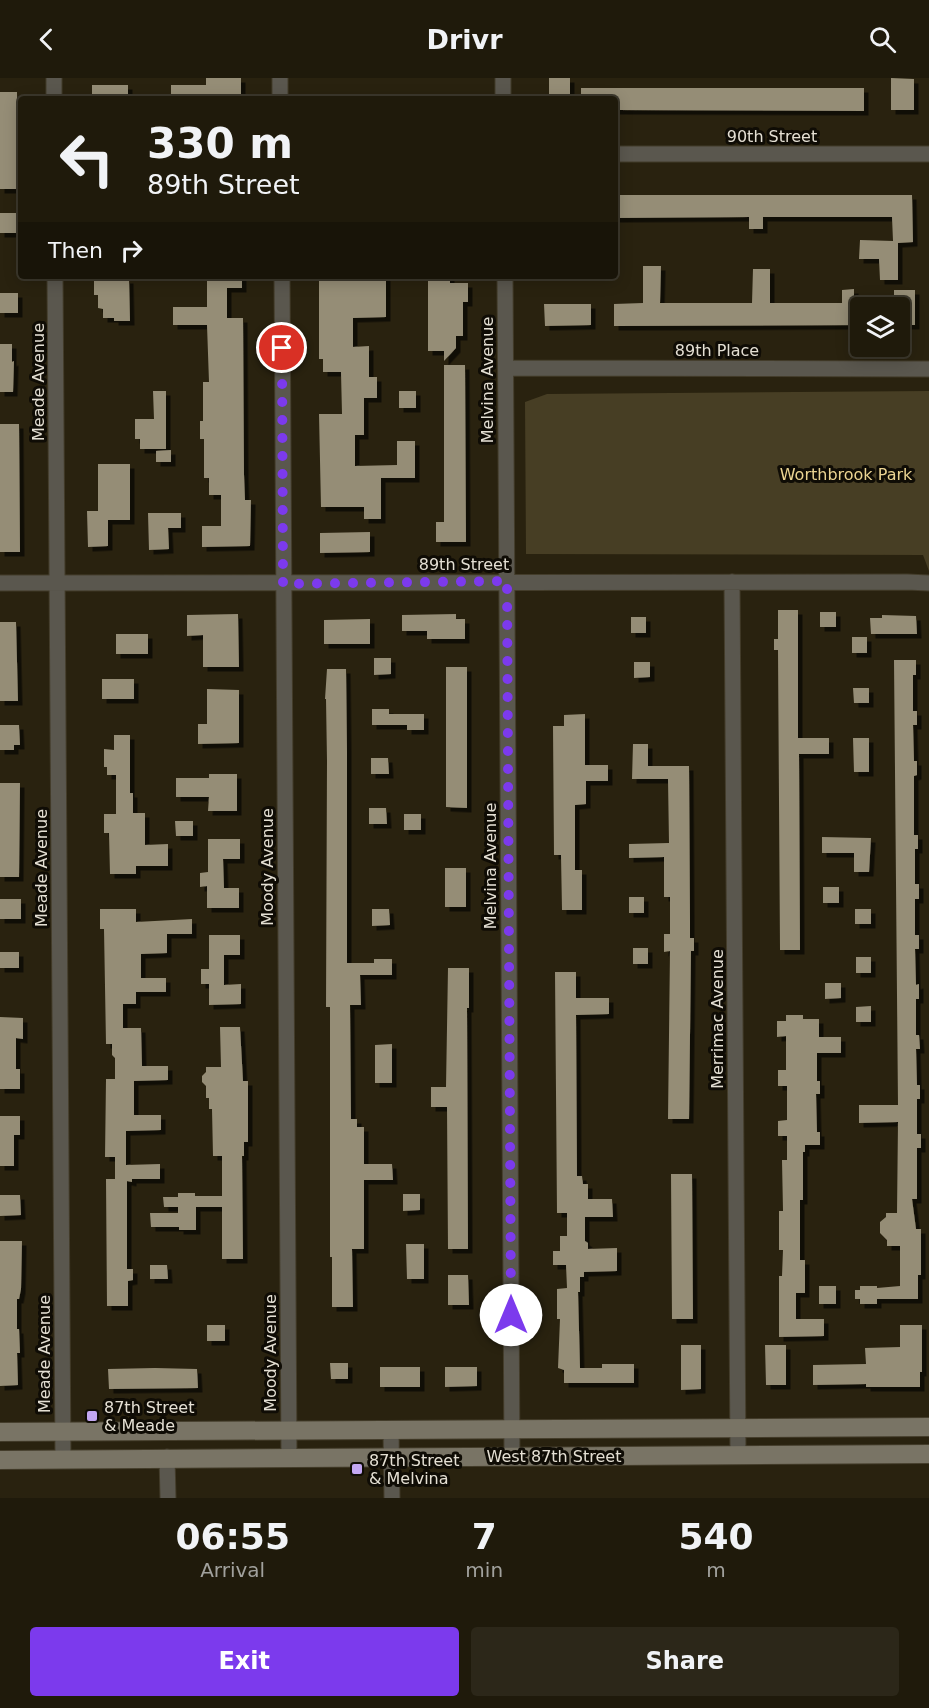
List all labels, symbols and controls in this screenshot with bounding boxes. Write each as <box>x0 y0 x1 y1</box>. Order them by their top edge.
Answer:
icon: back <box>30 23 63 56</box>
icon: search <box>866 23 899 56</box>
text: Drivr <box>427 24 502 55</box>
text: 330 m <box>147 119 293 168</box>
icon: left <box>48 120 126 198</box>
street label: 90th Street <box>727 127 817 146</box>
text: 89th Street <box>147 169 300 200</box>
icon: right <box>115 234 148 267</box>
text: Then <box>48 238 103 263</box>
map controls <box>850 297 910 357</box>
button: layers <box>850 297 910 357</box>
street label: Melvina Avenue <box>478 317 497 443</box>
pin <box>256 322 307 373</box>
street label: Meade Avenue <box>29 323 48 441</box>
icon: arrive <box>265 331 298 364</box>
street label: 89th Place <box>675 341 759 360</box>
park label: Worthbrook Park <box>780 465 913 484</box>
street label: 89th Street <box>419 555 509 574</box>
street label: Melvina Avenue <box>481 803 500 929</box>
street label: Moody Avenue <box>258 808 277 926</box>
street label: Meade Avenue <box>32 809 51 927</box>
street label: Merrimac Avenue <box>708 949 727 1089</box>
position arrow <box>479 1283 543 1347</box>
street label: Moody Avenue <box>261 1294 280 1412</box>
street label: Meade Avenue <box>35 1295 54 1413</box>
place label: 87th Street & Meade <box>104 1398 194 1435</box>
marker: 87th Street & Meade <box>85 1409 99 1423</box>
street label: West 87th Street <box>487 1447 621 1466</box>
place label: 87th Street & Melvina <box>369 1451 459 1488</box>
marker: 87th Street & Melvina <box>350 1462 364 1476</box>
text: 06:55 <box>175 1516 290 1557</box>
text: 7 <box>472 1516 497 1557</box>
text: 540 <box>678 1516 754 1557</box>
text: Arrival <box>200 1558 265 1582</box>
text: min <box>465 1558 503 1582</box>
text: m <box>706 1558 726 1582</box>
button: Exit <box>30 1627 459 1696</box>
button: Share <box>471 1627 899 1696</box>

